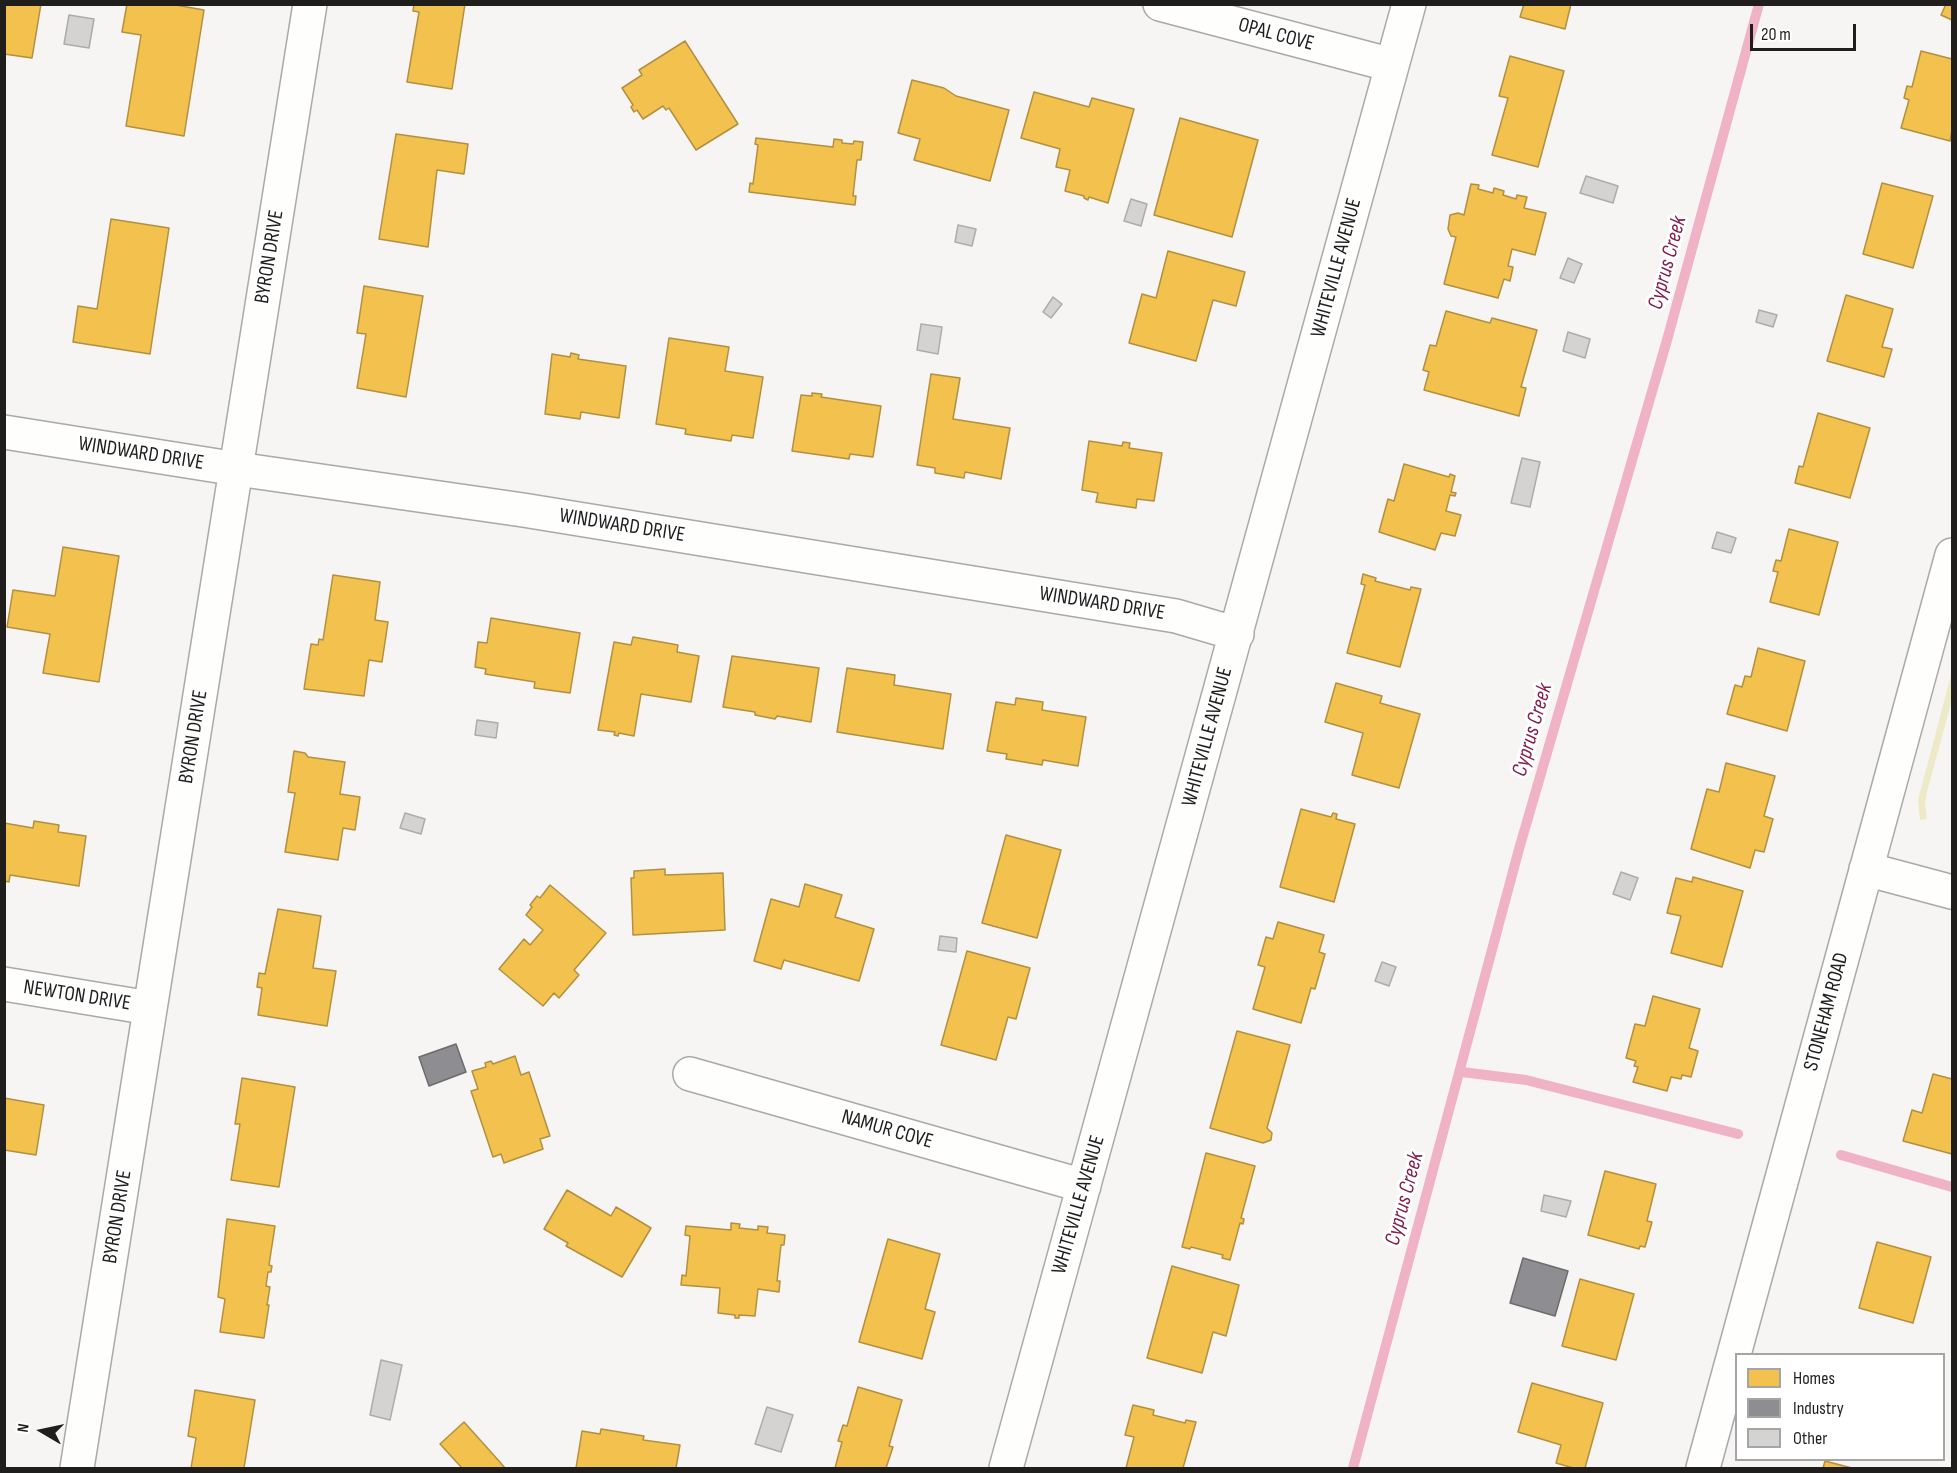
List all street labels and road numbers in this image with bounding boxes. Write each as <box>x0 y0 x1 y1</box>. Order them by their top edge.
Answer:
street label: OPAL COVE <box>1235 13 1317 57</box>
street label: WHITEVILLE AVENUE <box>1306 196 1368 340</box>
street label: BYRON DRIVE <box>250 208 290 306</box>
street label: WINDWARD DRIVE <box>76 432 206 476</box>
street label: WINDWARD DRIVE <box>557 504 687 548</box>
street label: WINDWARD DRIVE <box>1037 582 1167 626</box>
street label: WHITEVILLE AVENUE <box>1177 665 1239 809</box>
street label: BYRON DRIVE <box>174 688 214 786</box>
street label: STONEHAM ROAD <box>1799 950 1855 1074</box>
street label: NEWTON DRIVE <box>22 975 132 1017</box>
street label: NAMUR COVE <box>838 1105 936 1155</box>
street label: WHITEVILLE AVENUE <box>1047 1133 1111 1277</box>
street label: BYRON DRIVE <box>98 1168 138 1266</box>

